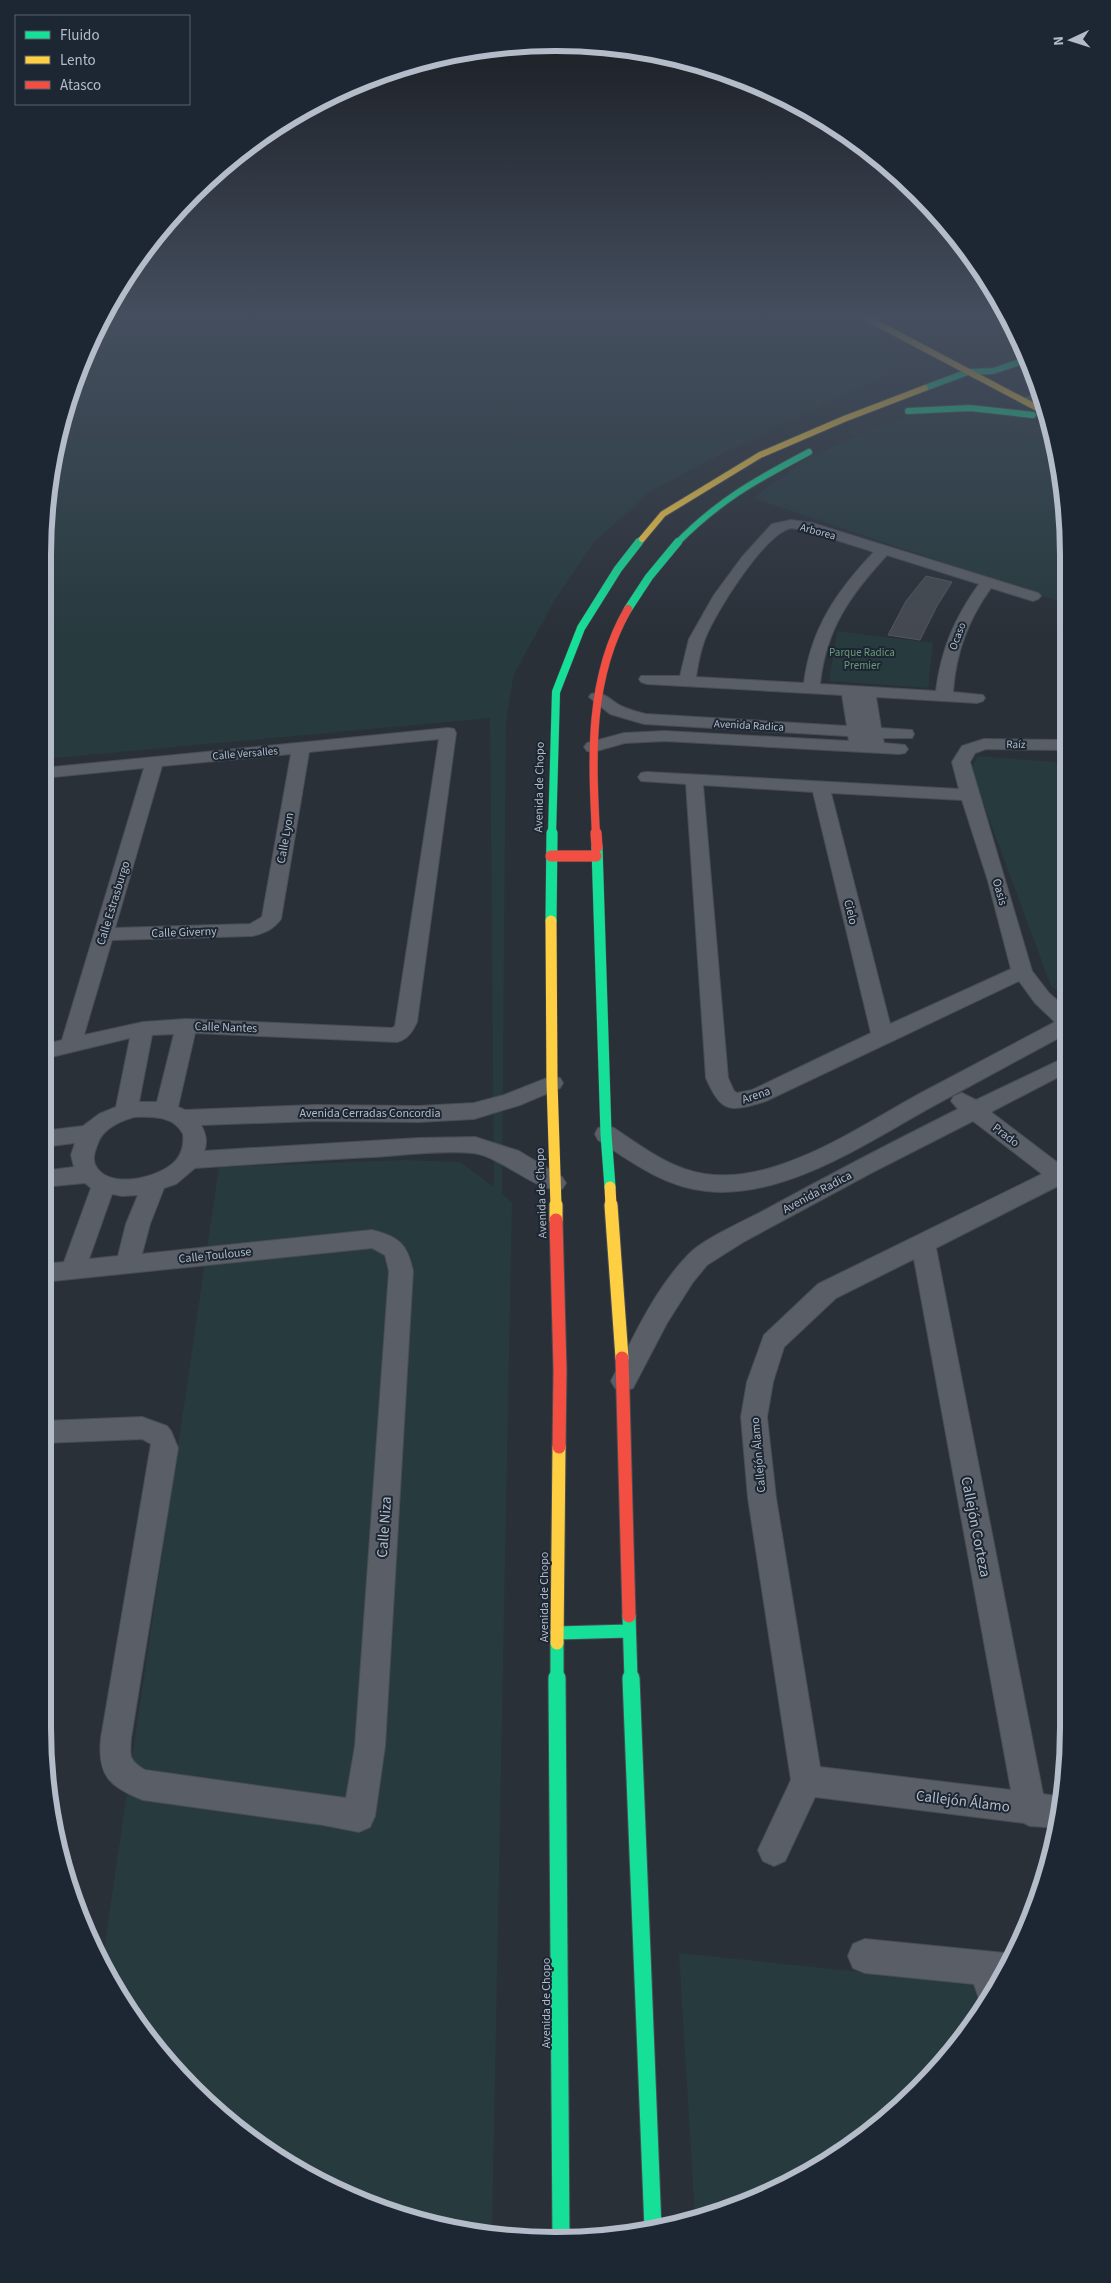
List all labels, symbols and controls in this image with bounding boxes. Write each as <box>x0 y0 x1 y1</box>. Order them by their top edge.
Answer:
legend <box>15 15 190 105</box>
north arrow <box>1046 15 1096 65</box>
text: Fluido <box>60 25 100 46</box>
text: N <box>1049 35 1069 46</box>
text: Lento <box>60 50 96 71</box>
text: Atasco <box>60 75 101 96</box>
street label: Arborea <box>798 520 837 543</box>
street label: Ocaso <box>945 620 970 652</box>
park label: Parque Radica Premier <box>829 645 895 673</box>
street label: Avenida Radica <box>714 716 784 735</box>
street label: Raíz <box>1006 737 1026 752</box>
street label: Avenida de Chopo <box>530 742 549 832</box>
street label: Calle Versalles <box>212 743 279 764</box>
street label: Calle Lyon <box>273 811 298 865</box>
street label: Calle Estrasburgo <box>93 859 134 947</box>
street label: Oasis <box>988 877 1011 907</box>
street label: Cielo <box>839 898 862 926</box>
street label: Calle Giverny <box>151 923 217 942</box>
street label: Calle Nantes <box>194 1018 258 1037</box>
street label: Arena <box>740 1083 773 1108</box>
street label: Avenida Cerradas Concordia <box>300 1105 440 1122</box>
street label: Prado <box>989 1120 1023 1151</box>
street label: Avenida de Chopo <box>531 1147 552 1239</box>
street label: Avenida Radica <box>780 1167 855 1218</box>
street label: Calle Toulouse <box>178 1243 252 1268</box>
street label: Callejón Álamo <box>747 1417 770 1493</box>
street label: Callejón Corteza <box>955 1475 996 1579</box>
street label: Calle Niza <box>372 1496 397 1558</box>
street label: Avenida de Chopo <box>536 1552 553 1642</box>
street label: Callejón Álamo <box>915 1785 1011 1818</box>
street label: Avenida de Chopo <box>538 1958 555 2048</box>

